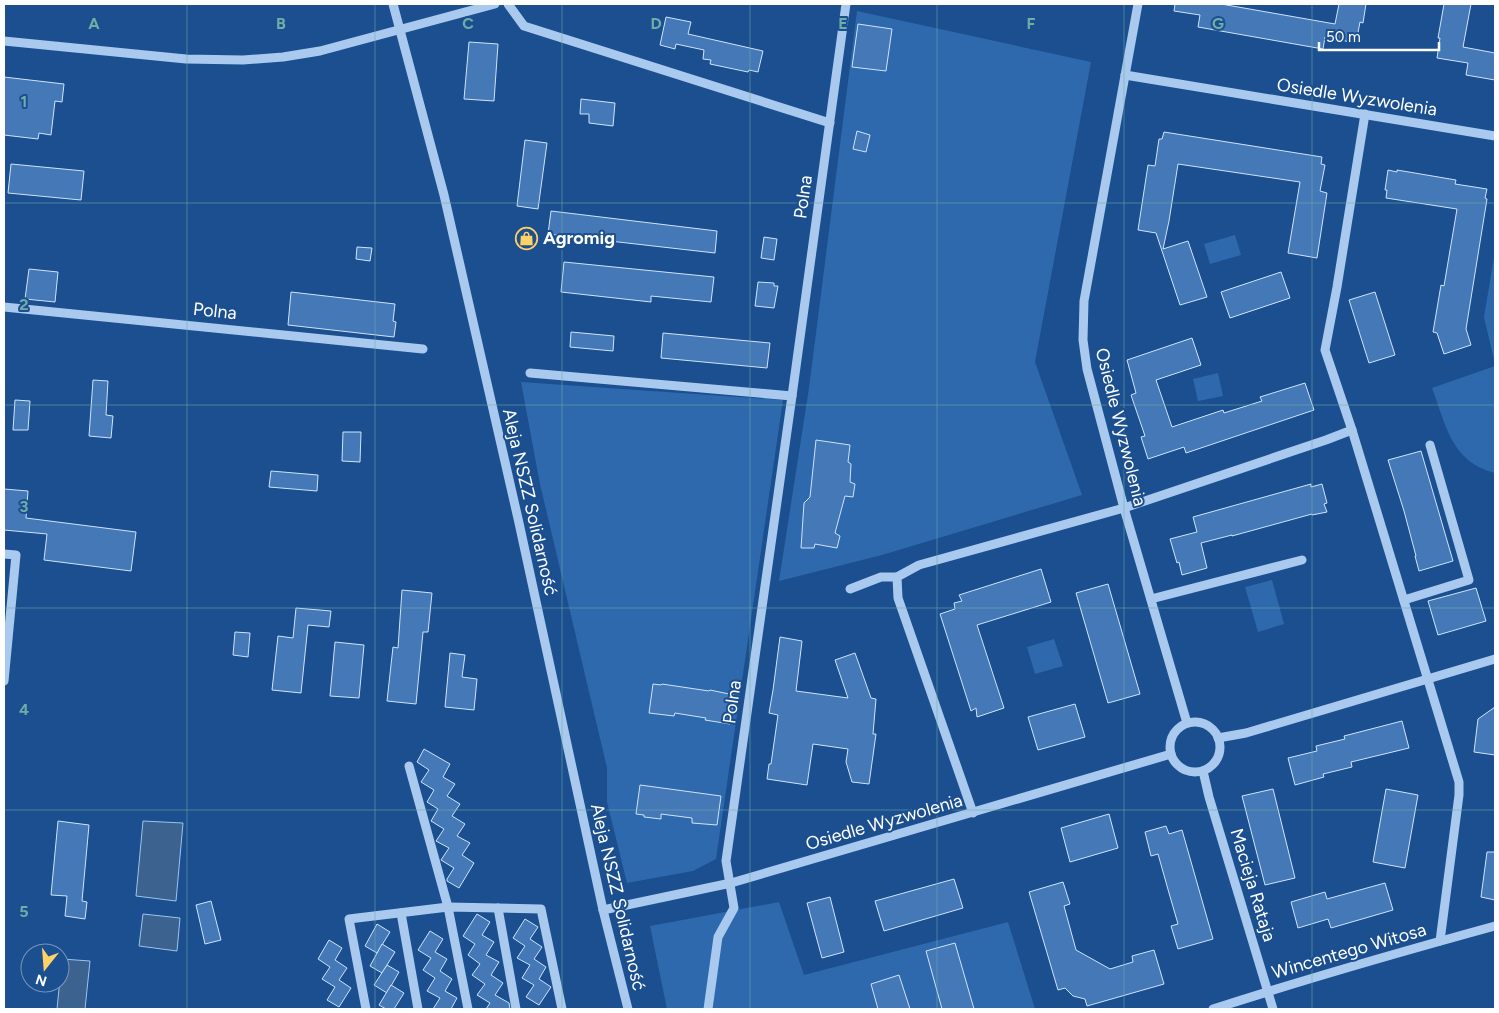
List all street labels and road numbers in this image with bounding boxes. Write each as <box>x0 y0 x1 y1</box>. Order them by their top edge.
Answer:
street label: Osiedle Wyzwolenia <box>1275 73 1439 121</box>
street label: Polna <box>789 174 817 220</box>
street label: Polna <box>192 298 238 324</box>
street label: Osiedle Wyzwolenia <box>1091 346 1151 508</box>
street label: Aleja NSZZ Solidarność <box>498 406 562 598</box>
street label: Polna <box>718 679 746 725</box>
street label: Osiedle Wyzwolenia <box>803 789 965 855</box>
street label: Aleja NSZZ Solidarność <box>586 801 650 993</box>
street label: Macieja Rataja <box>1225 826 1281 944</box>
street label: Wincentego Witosa <box>1269 918 1429 984</box>

